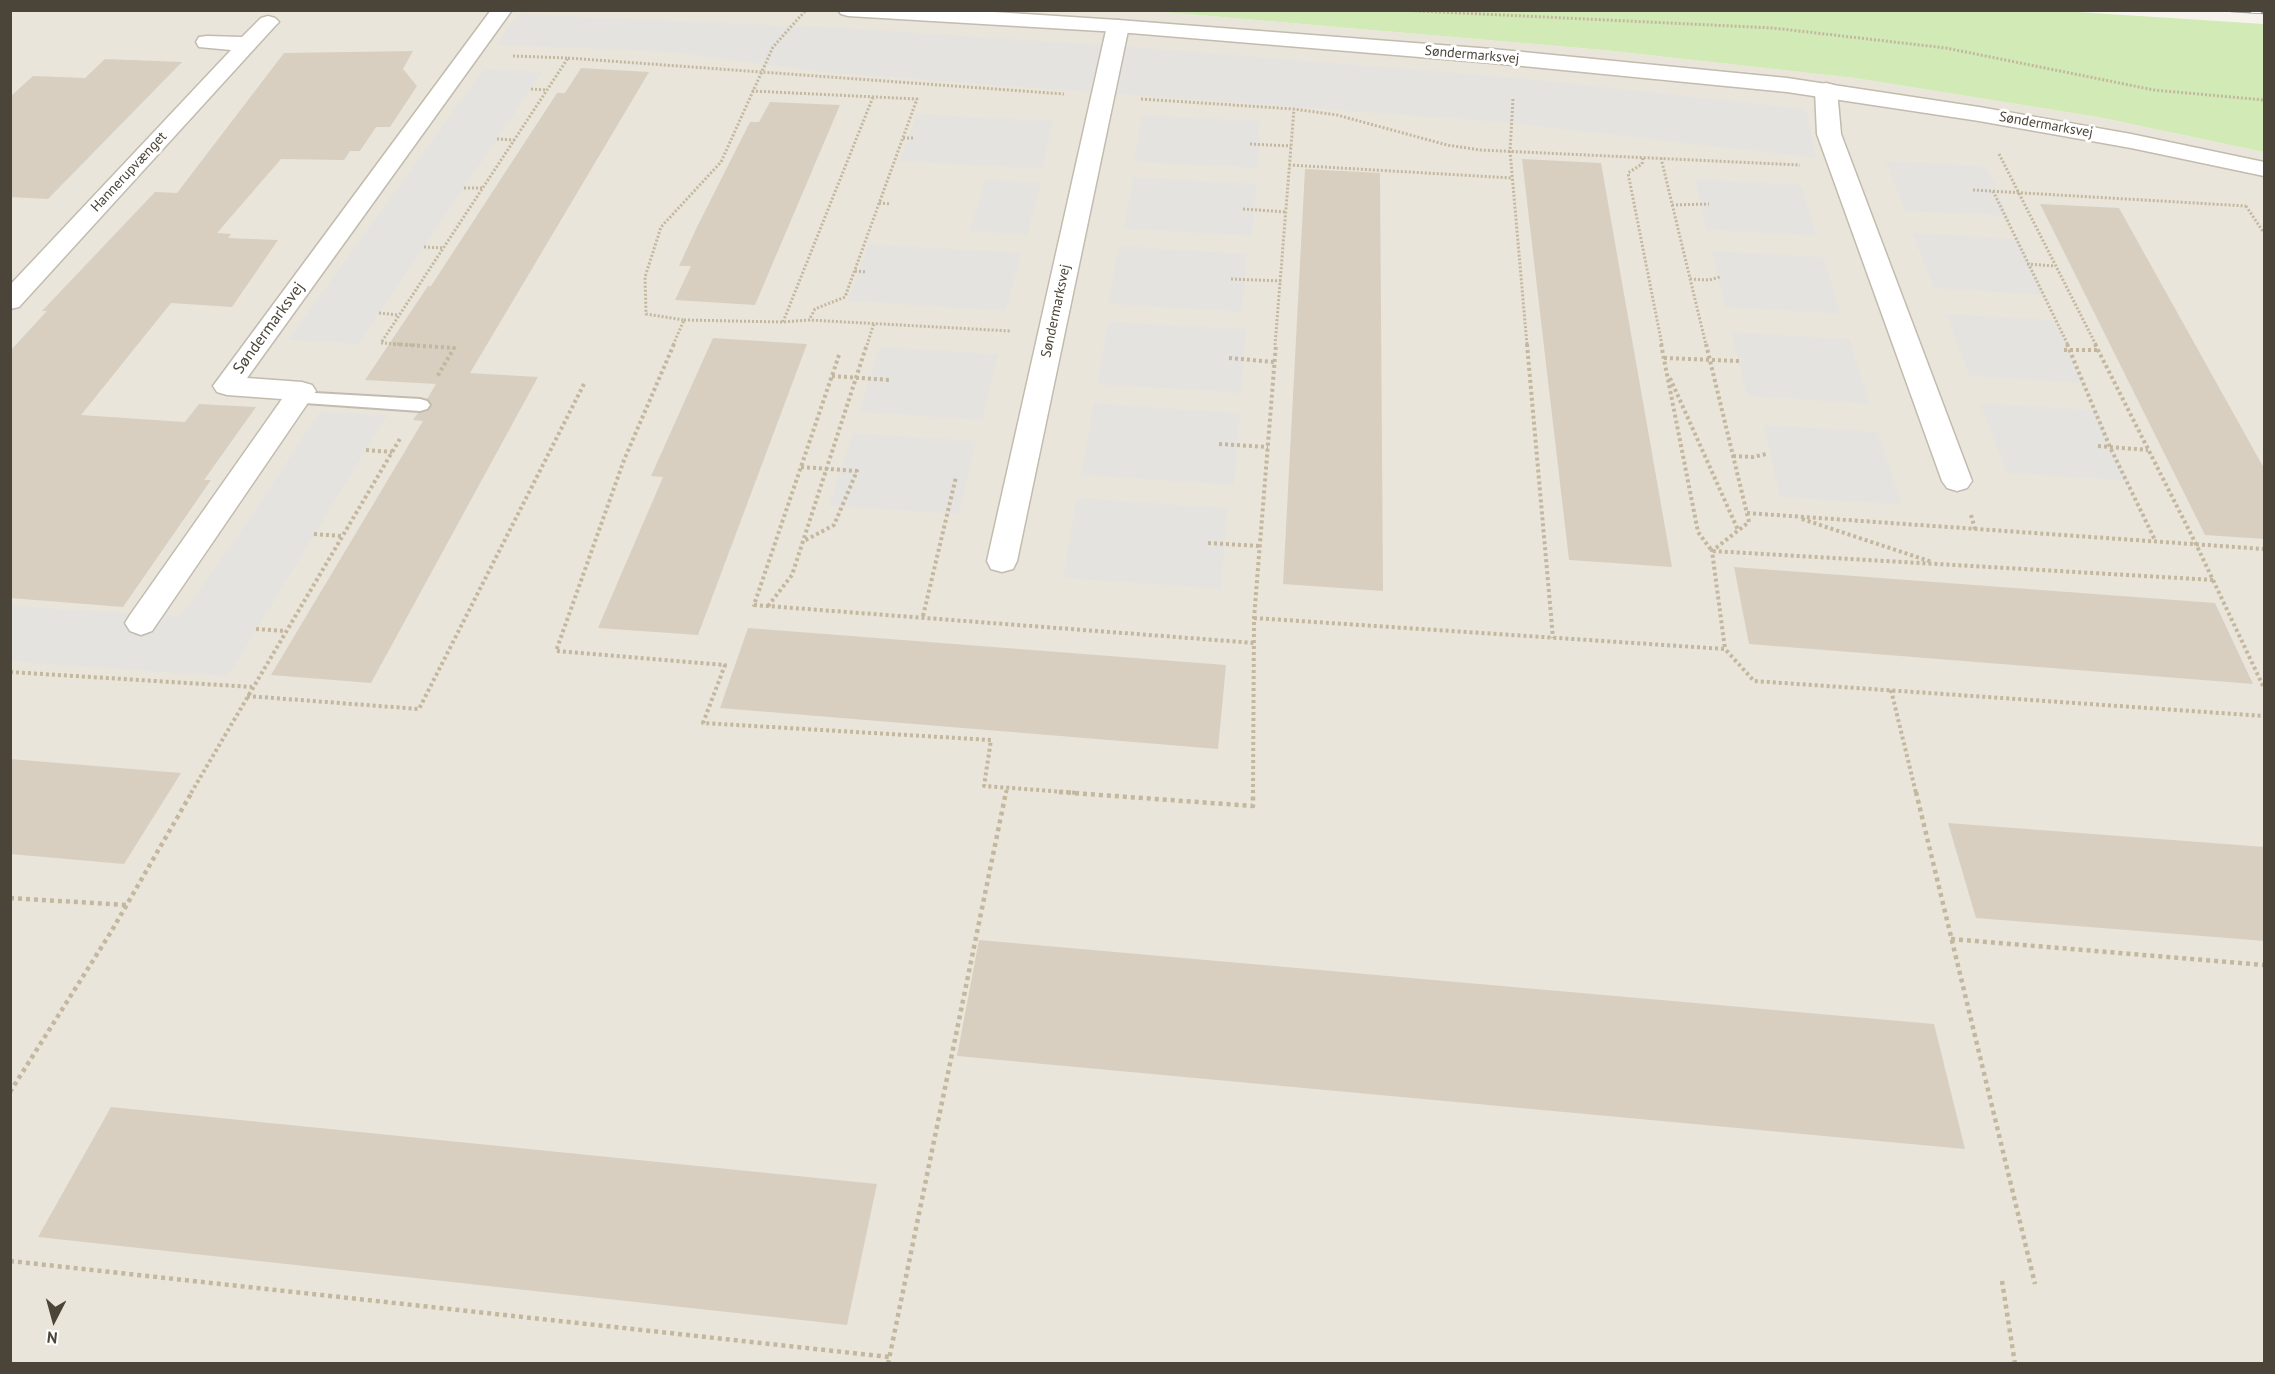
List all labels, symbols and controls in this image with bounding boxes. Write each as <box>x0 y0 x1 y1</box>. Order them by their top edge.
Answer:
street label: Søndermarksvej <box>1424 42 1520 68</box>
street label: Søndermarksvej <box>1998 108 2094 142</box>
street label: Hannerupvænget <box>88 128 170 216</box>
street label: Søndermarksvej <box>1038 263 1074 359</box>
street label: Søndermarksvej <box>229 278 309 378</box>
north arrow <box>24 1290 84 1350</box>
text: N <box>46 1327 58 1348</box>

